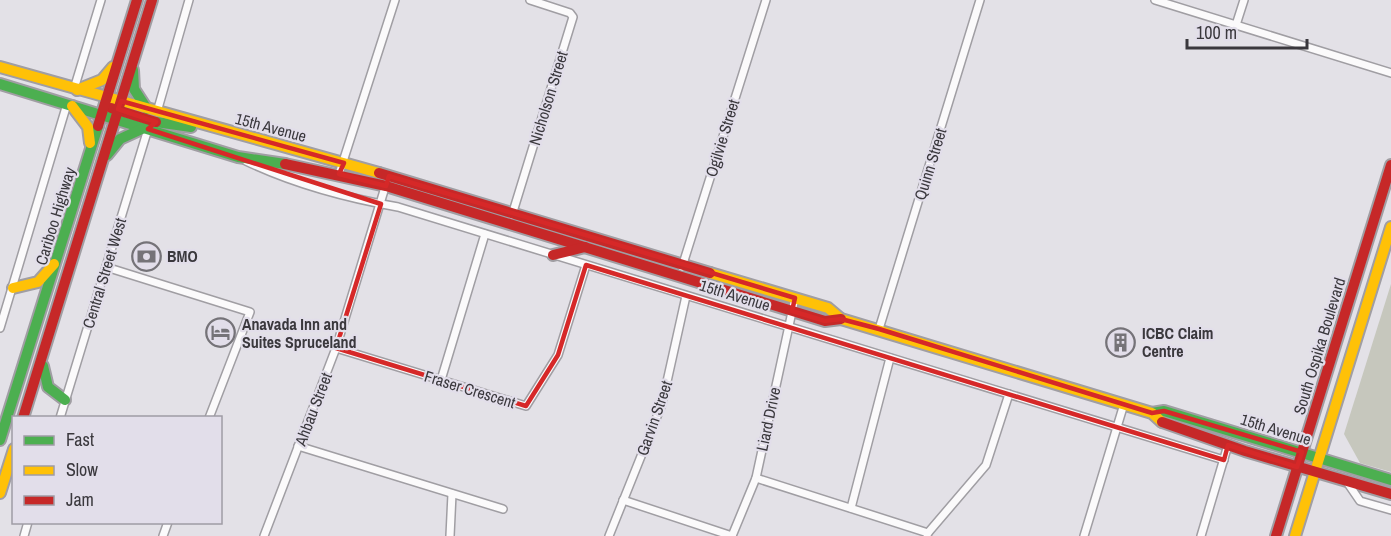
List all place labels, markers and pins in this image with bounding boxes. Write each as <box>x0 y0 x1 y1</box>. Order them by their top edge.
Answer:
bank icon: BMO <box>130 240 162 272</box>
place label: BMO <box>167 245 198 267</box>
place label: Anavada Inn and Suites Spruceland <box>242 313 356 353</box>
hotel icon: Anavada Inn and Suites Spruceland <box>205 317 237 349</box>
place label: ICBC Claim Centre <box>1142 322 1213 362</box>
building icon: ICBC Claim Centre <box>1105 326 1137 358</box>

